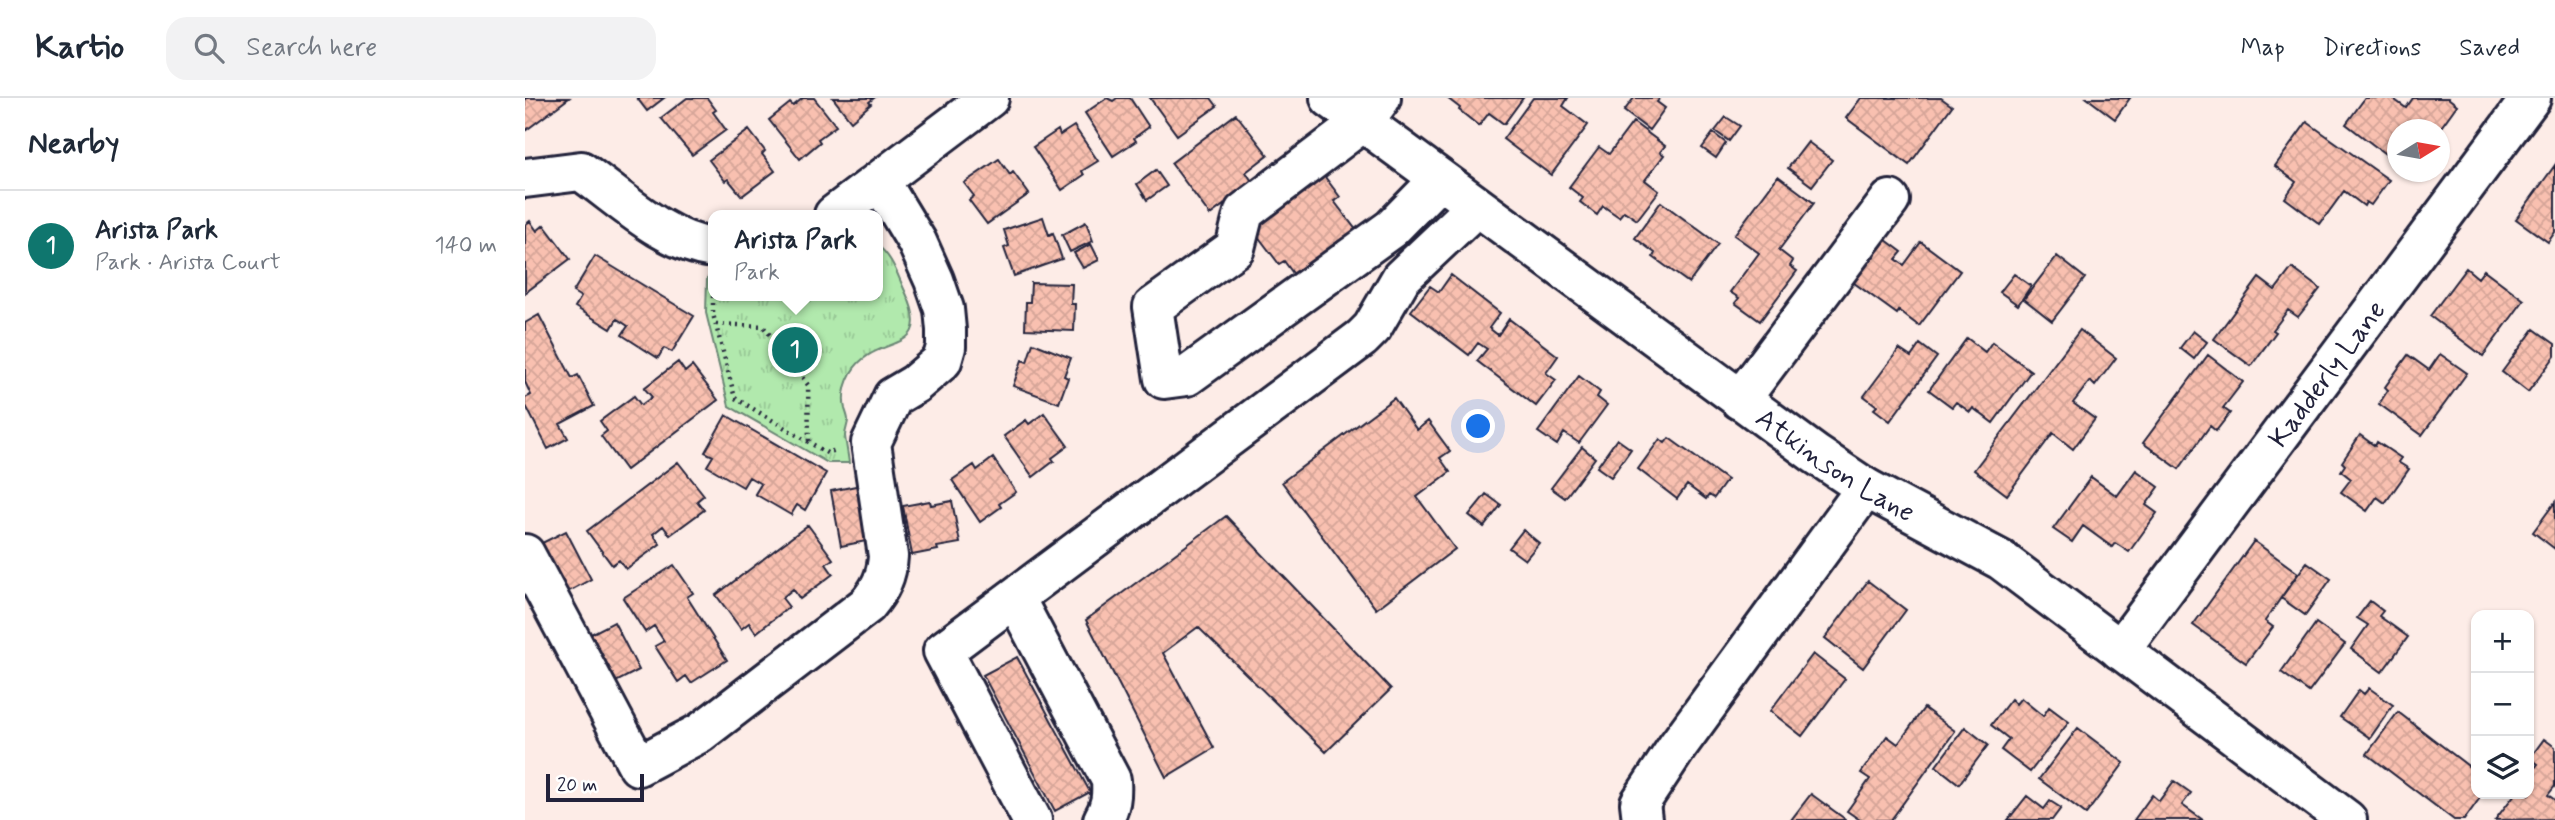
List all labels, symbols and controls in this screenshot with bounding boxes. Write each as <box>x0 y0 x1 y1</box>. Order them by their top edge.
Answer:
search box <box>166 17 656 80</box>
text: Kartio <box>35 26 124 70</box>
icon: search <box>190 29 228 67</box>
text: Search here <box>246 31 377 65</box>
text: Map <box>2241 33 2285 64</box>
text: Directions <box>2323 33 2421 64</box>
text: Saved <box>2459 33 2520 64</box>
north arrow <box>2387 119 2450 182</box>
text: Nearby <box>28 124 119 163</box>
popup <box>708 210 883 301</box>
text: Arista Park <box>95 214 218 248</box>
text: Arista Park <box>734 224 857 258</box>
text: 1 <box>46 231 56 261</box>
text: 140 m <box>434 231 497 261</box>
text: Park · Arista Court <box>95 248 281 278</box>
text: Park <box>734 258 780 288</box>
street label: Kadderly Lane <box>2261 294 2395 456</box>
pin: 1 <box>772 324 818 376</box>
street label: Atkinson Lane <box>1747 401 1921 532</box>
your location <box>1461 409 1495 443</box>
map controls <box>2471 610 2534 799</box>
button: + <box>2471 610 2534 673</box>
button: − <box>2471 673 2534 736</box>
button: layers <box>2471 736 2534 799</box>
scale bar <box>546 771 644 803</box>
text: 20 m <box>557 773 597 798</box>

